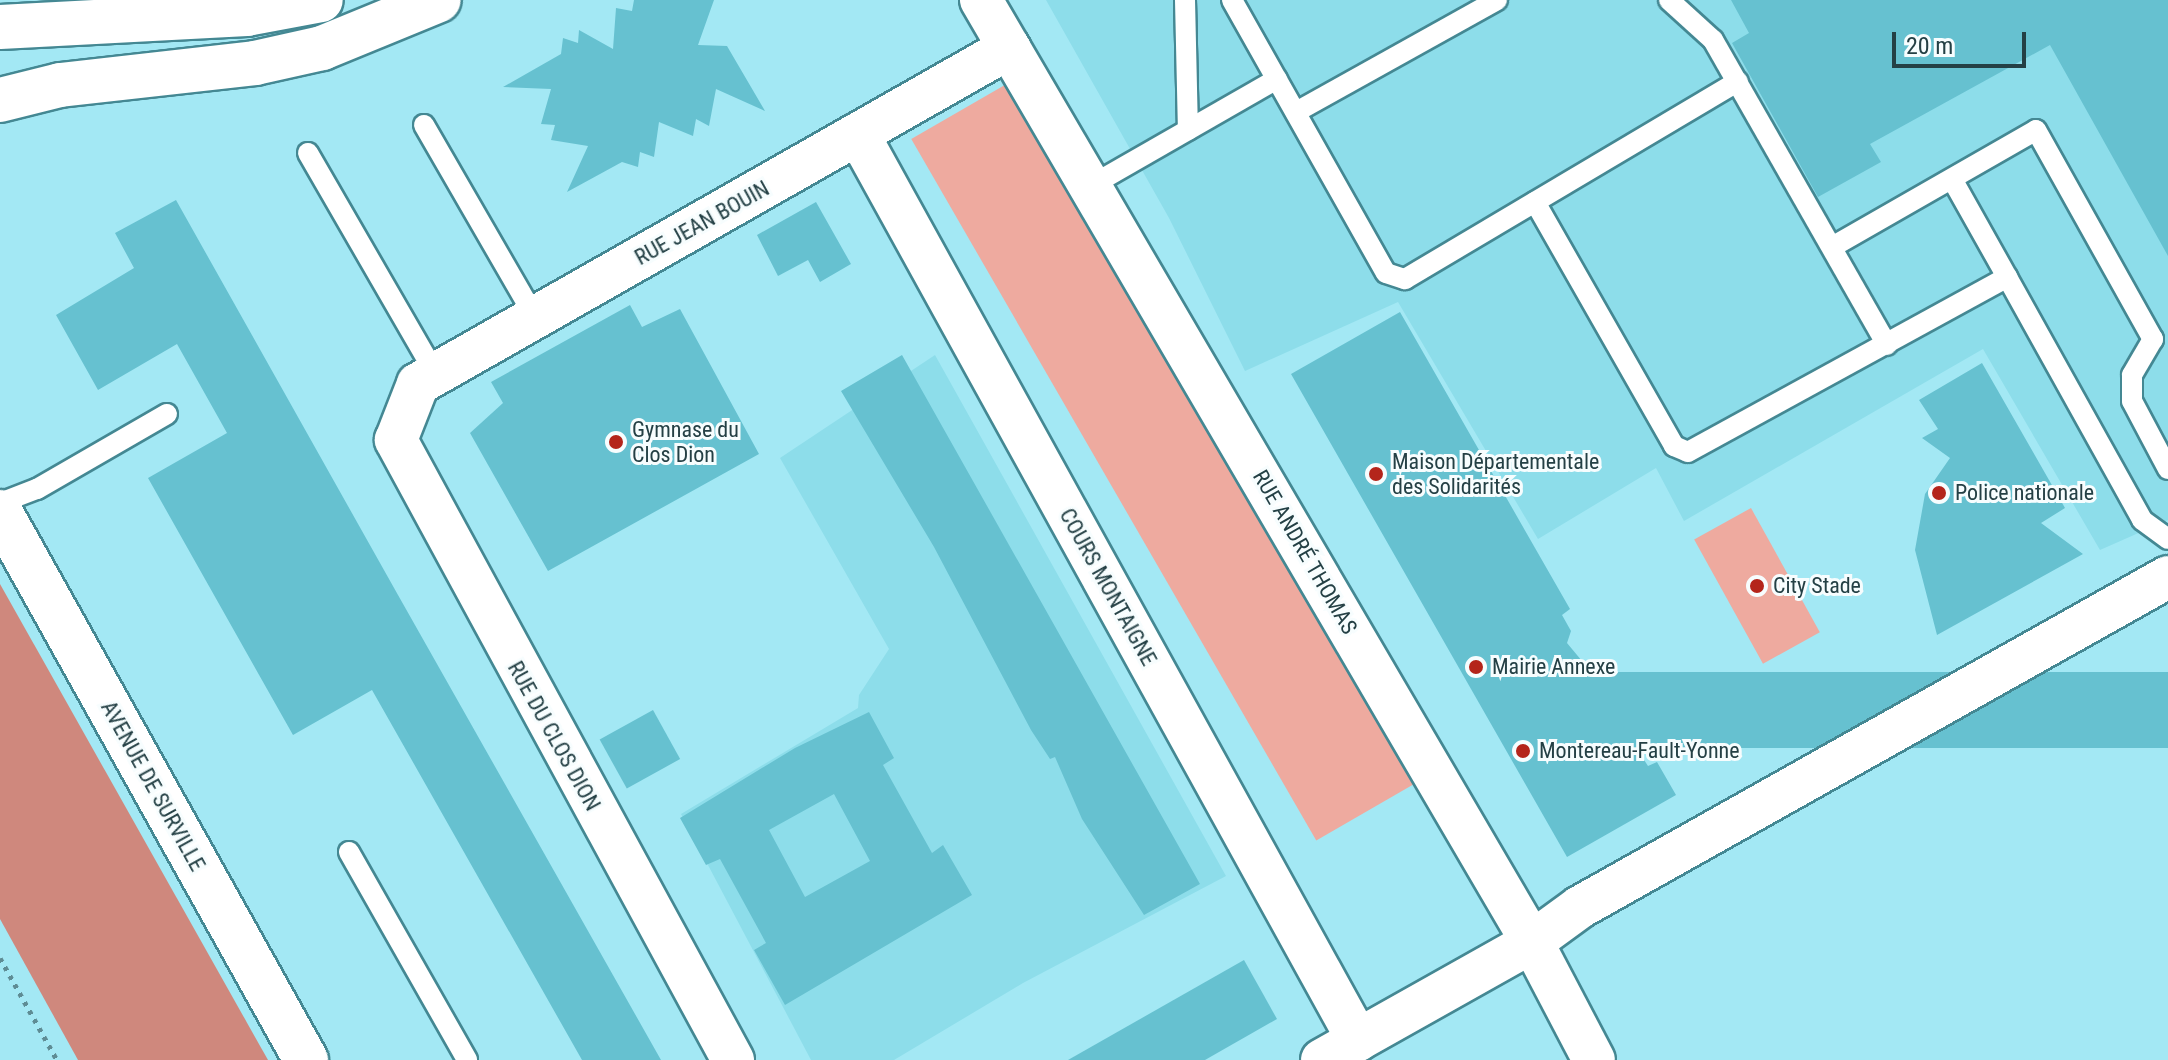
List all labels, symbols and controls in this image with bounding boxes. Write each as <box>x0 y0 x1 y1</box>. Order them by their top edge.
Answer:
scale bar <box>1896 16 2030 66</box>
text: 20 m <box>1906 32 1953 60</box>
street label: RUE JEAN BOUIN <box>630 175 774 271</box>
place label: Gymnase du Clos Dion <box>632 416 739 468</box>
marker: Gymnase du Clos Dion <box>607 433 625 451</box>
place label: Maison Départementale des Solidarités <box>1392 448 1599 500</box>
street label: RUE ANDRÉ THOMAS <box>1247 465 1363 639</box>
marker: Maison Départementale des Solidarités <box>1367 465 1385 483</box>
place label: Police nationale <box>1955 480 2094 506</box>
marker: Police nationale <box>1930 484 1948 502</box>
street label: COURS MONTAIGNE <box>1054 504 1162 670</box>
place label: City Stade <box>1773 573 1861 599</box>
marker: City Stade <box>1748 577 1766 595</box>
place label: Mairie Annexe <box>1492 654 1615 680</box>
street label: RUE DU CLOS DION <box>502 657 606 815</box>
marker: Mairie Annexe <box>1467 658 1485 676</box>
street label: AVENUE DE SURVILLE <box>95 696 211 876</box>
place label: Montereau-Fault-Yonne <box>1539 738 1740 764</box>
marker: Montereau-Fault-Yonne <box>1514 742 1532 760</box>

